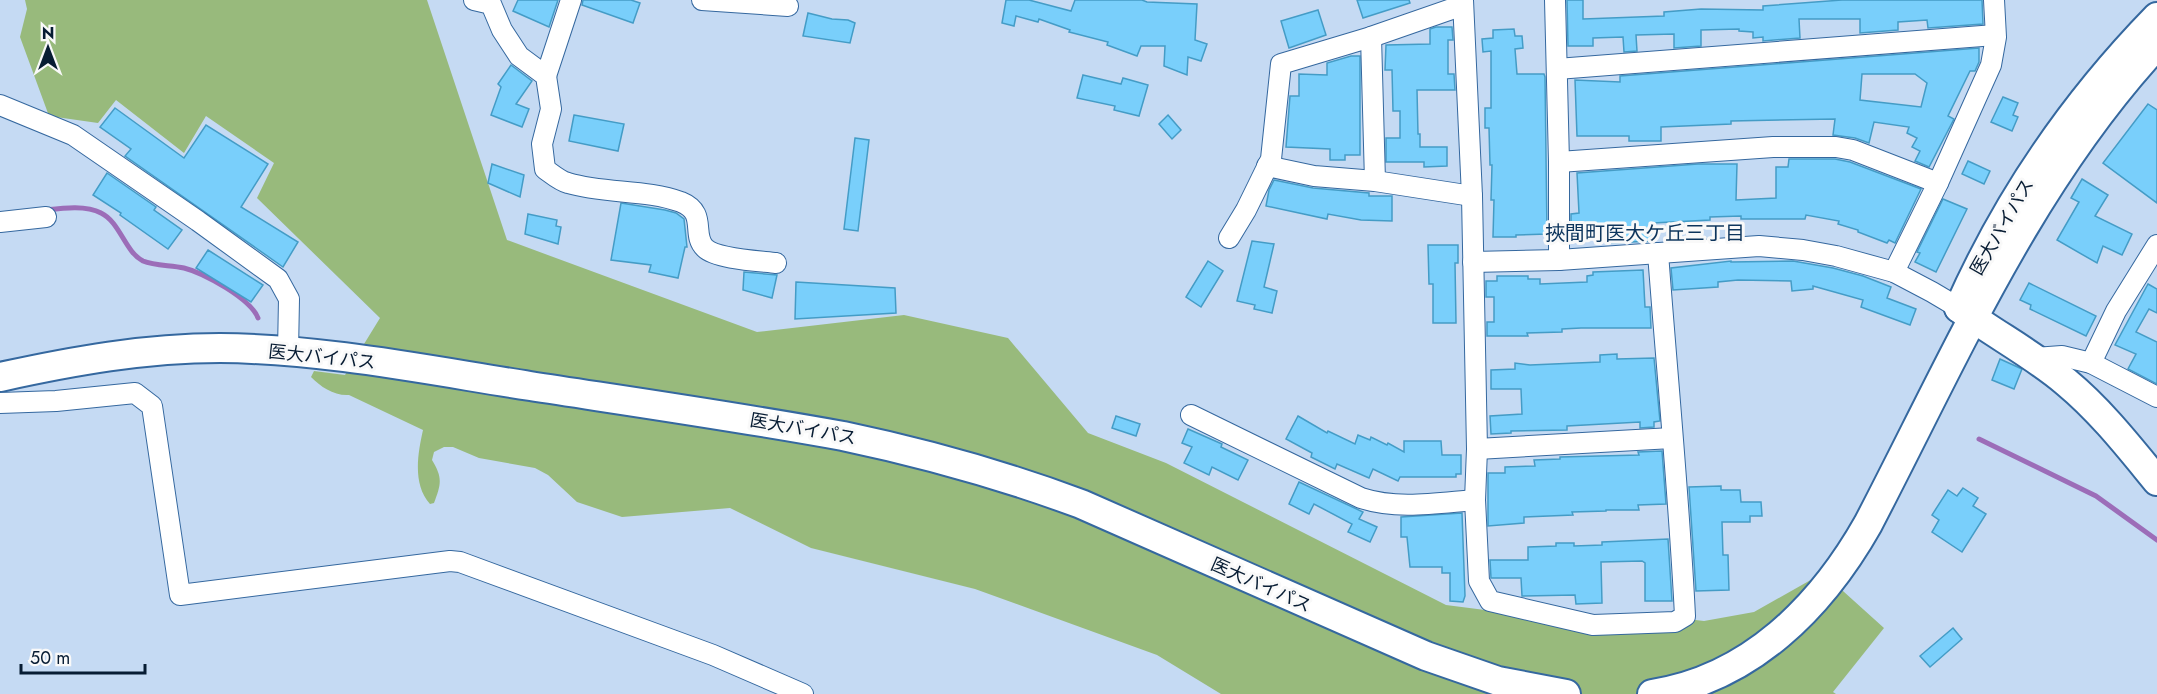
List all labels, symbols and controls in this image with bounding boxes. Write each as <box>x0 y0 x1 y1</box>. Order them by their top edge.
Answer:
north arrow <box>18 18 78 78</box>
text: N <box>42 22 54 45</box>
street label: 医大バイパス <box>1964 174 2040 280</box>
district label: 挾間町医大ケ丘三丁目 <box>1545 219 1745 248</box>
street label: 医大バイパス <box>267 338 377 376</box>
street label: 医大バイパス <box>748 407 858 451</box>
street label: 医大バイパス <box>1207 551 1315 619</box>
scale bar <box>21 637 146 675</box>
text: 50 m <box>30 645 70 671</box>

